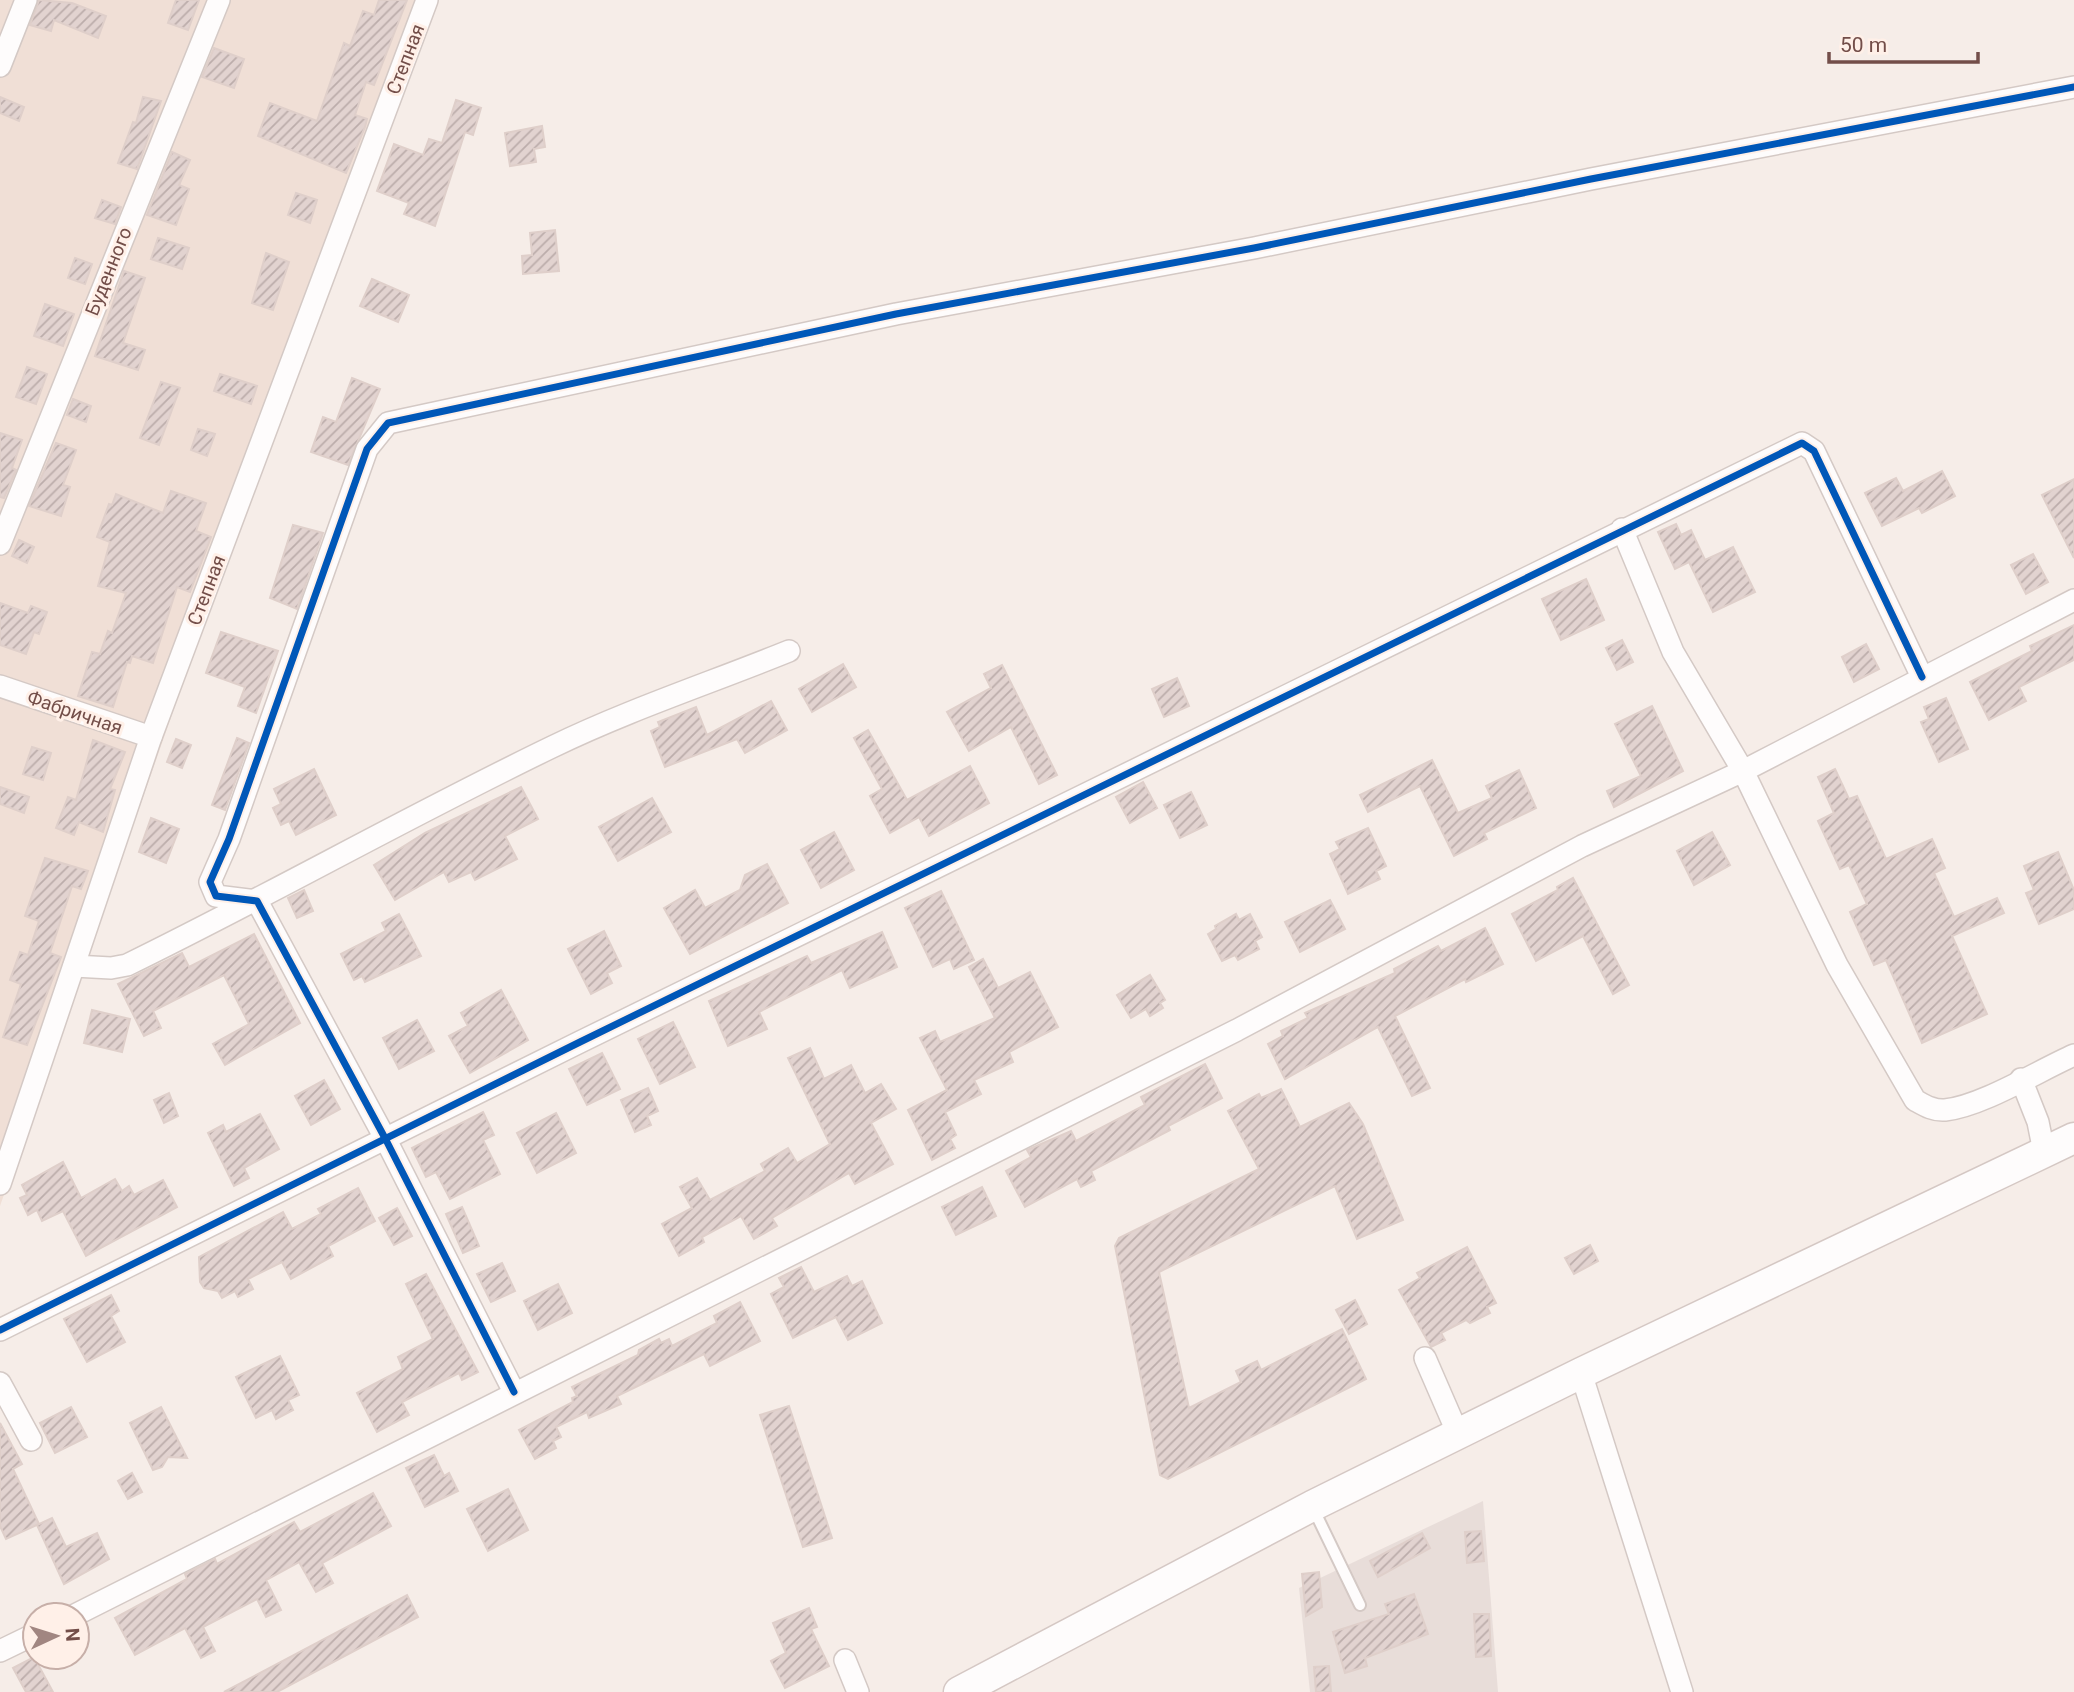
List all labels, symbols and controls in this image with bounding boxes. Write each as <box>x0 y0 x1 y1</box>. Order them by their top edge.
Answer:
street label: Степная <box>382 21 429 98</box>
scale bar <box>1829 21 1978 65</box>
text: 50 m <box>1840 33 1887 57</box>
street label: Буденного <box>80 224 137 319</box>
street label: Степная <box>183 552 230 629</box>
street label: Фабричная <box>24 685 125 739</box>
north arrow <box>21 1601 91 1671</box>
text: N <box>61 1627 84 1642</box>

